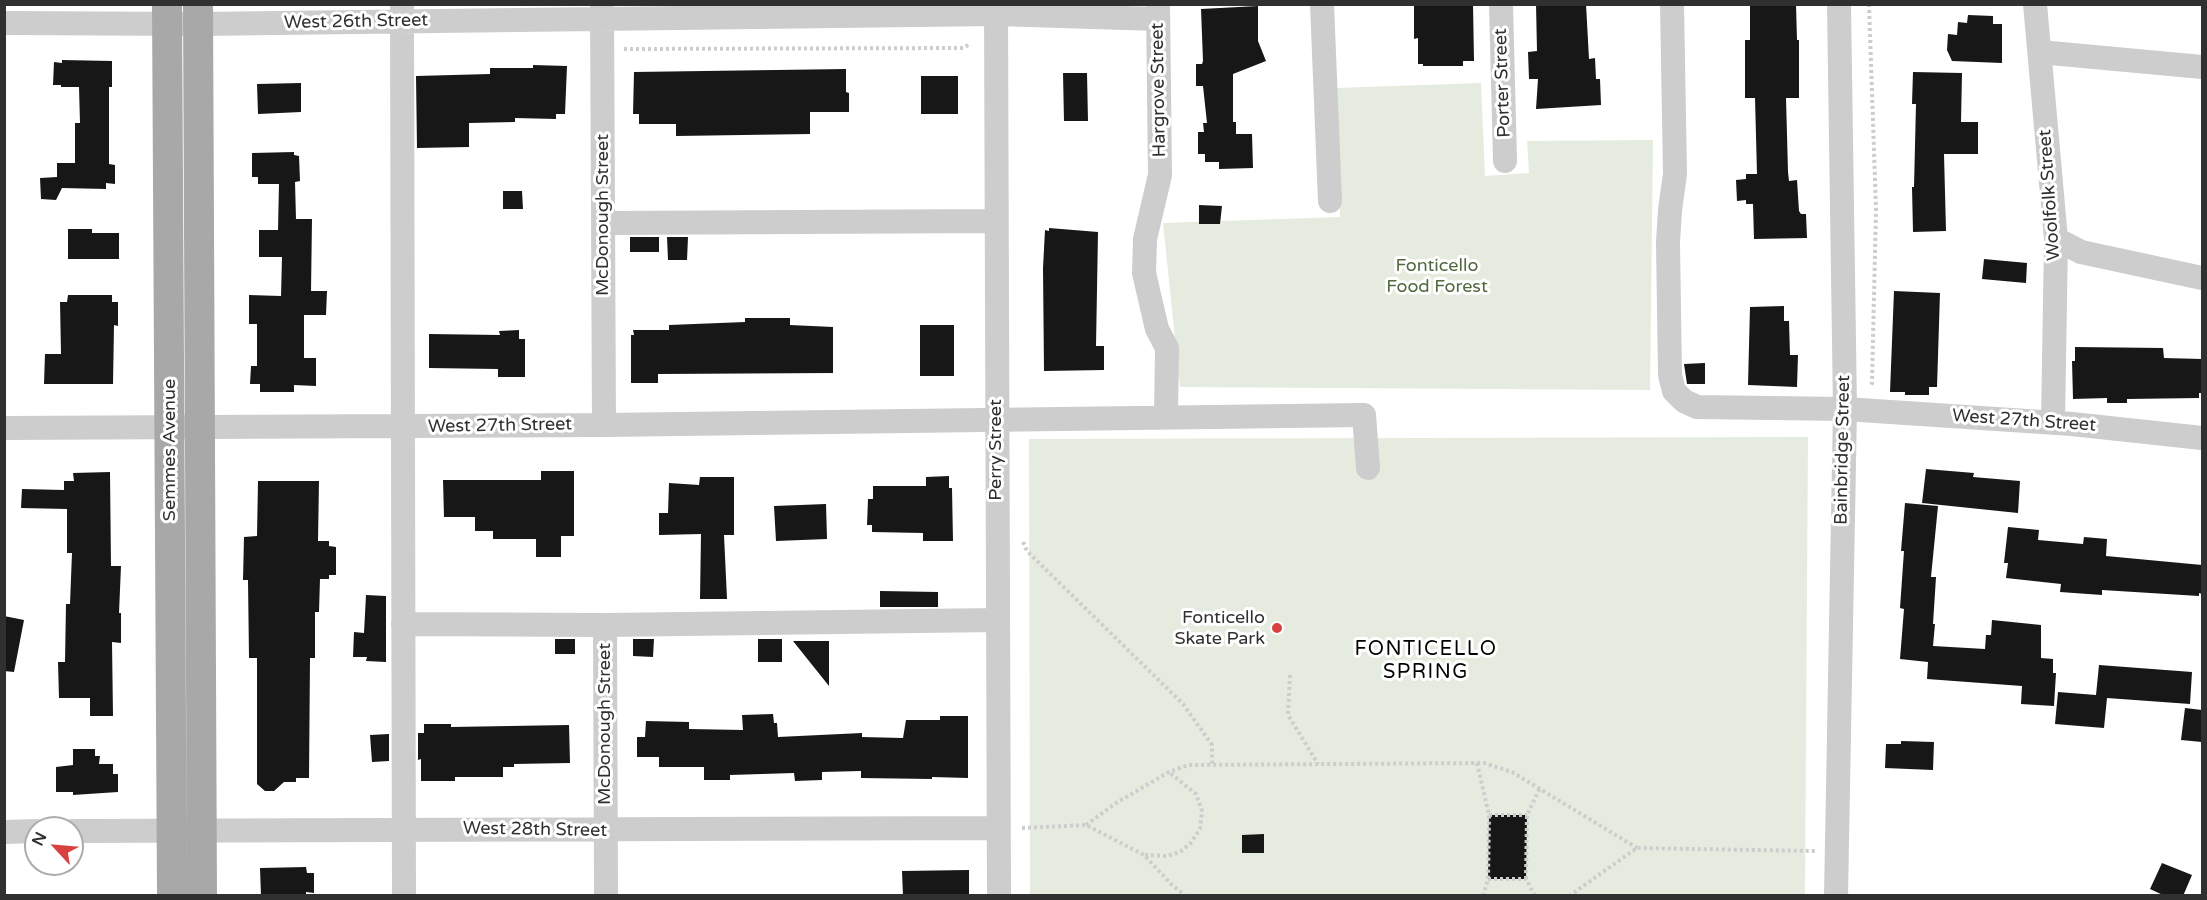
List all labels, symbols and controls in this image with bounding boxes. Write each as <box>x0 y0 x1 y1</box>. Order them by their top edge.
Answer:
street label: West 26th Street <box>284 10 428 34</box>
street label: Hargrove Street <box>1147 22 1171 158</box>
street label: Porter Street <box>1490 28 1516 138</box>
street label: Woolfolk Street <box>2035 129 2065 261</box>
street label: McDonough Street <box>592 134 614 296</box>
park label: Fonticello Food Forest <box>1386 255 1488 298</box>
street label: Bainbridge Street <box>1831 375 1855 525</box>
street label: Semmes Avenue <box>159 379 181 521</box>
street label: Perry Street <box>985 399 1007 501</box>
street label: West 27th Street <box>1951 405 2097 437</box>
street label: West 27th Street <box>428 414 572 438</box>
place label: Fonticello Skate Park <box>1174 607 1265 650</box>
marker: Fonticello Skate Park <box>1270 621 1284 635</box>
district label: FONTICELLO SPRING <box>1355 638 1497 685</box>
street label: McDonough Street <box>594 643 616 805</box>
north arrow <box>24 816 84 876</box>
street label: West 28th Street <box>463 818 607 842</box>
text: N <box>28 829 51 849</box>

